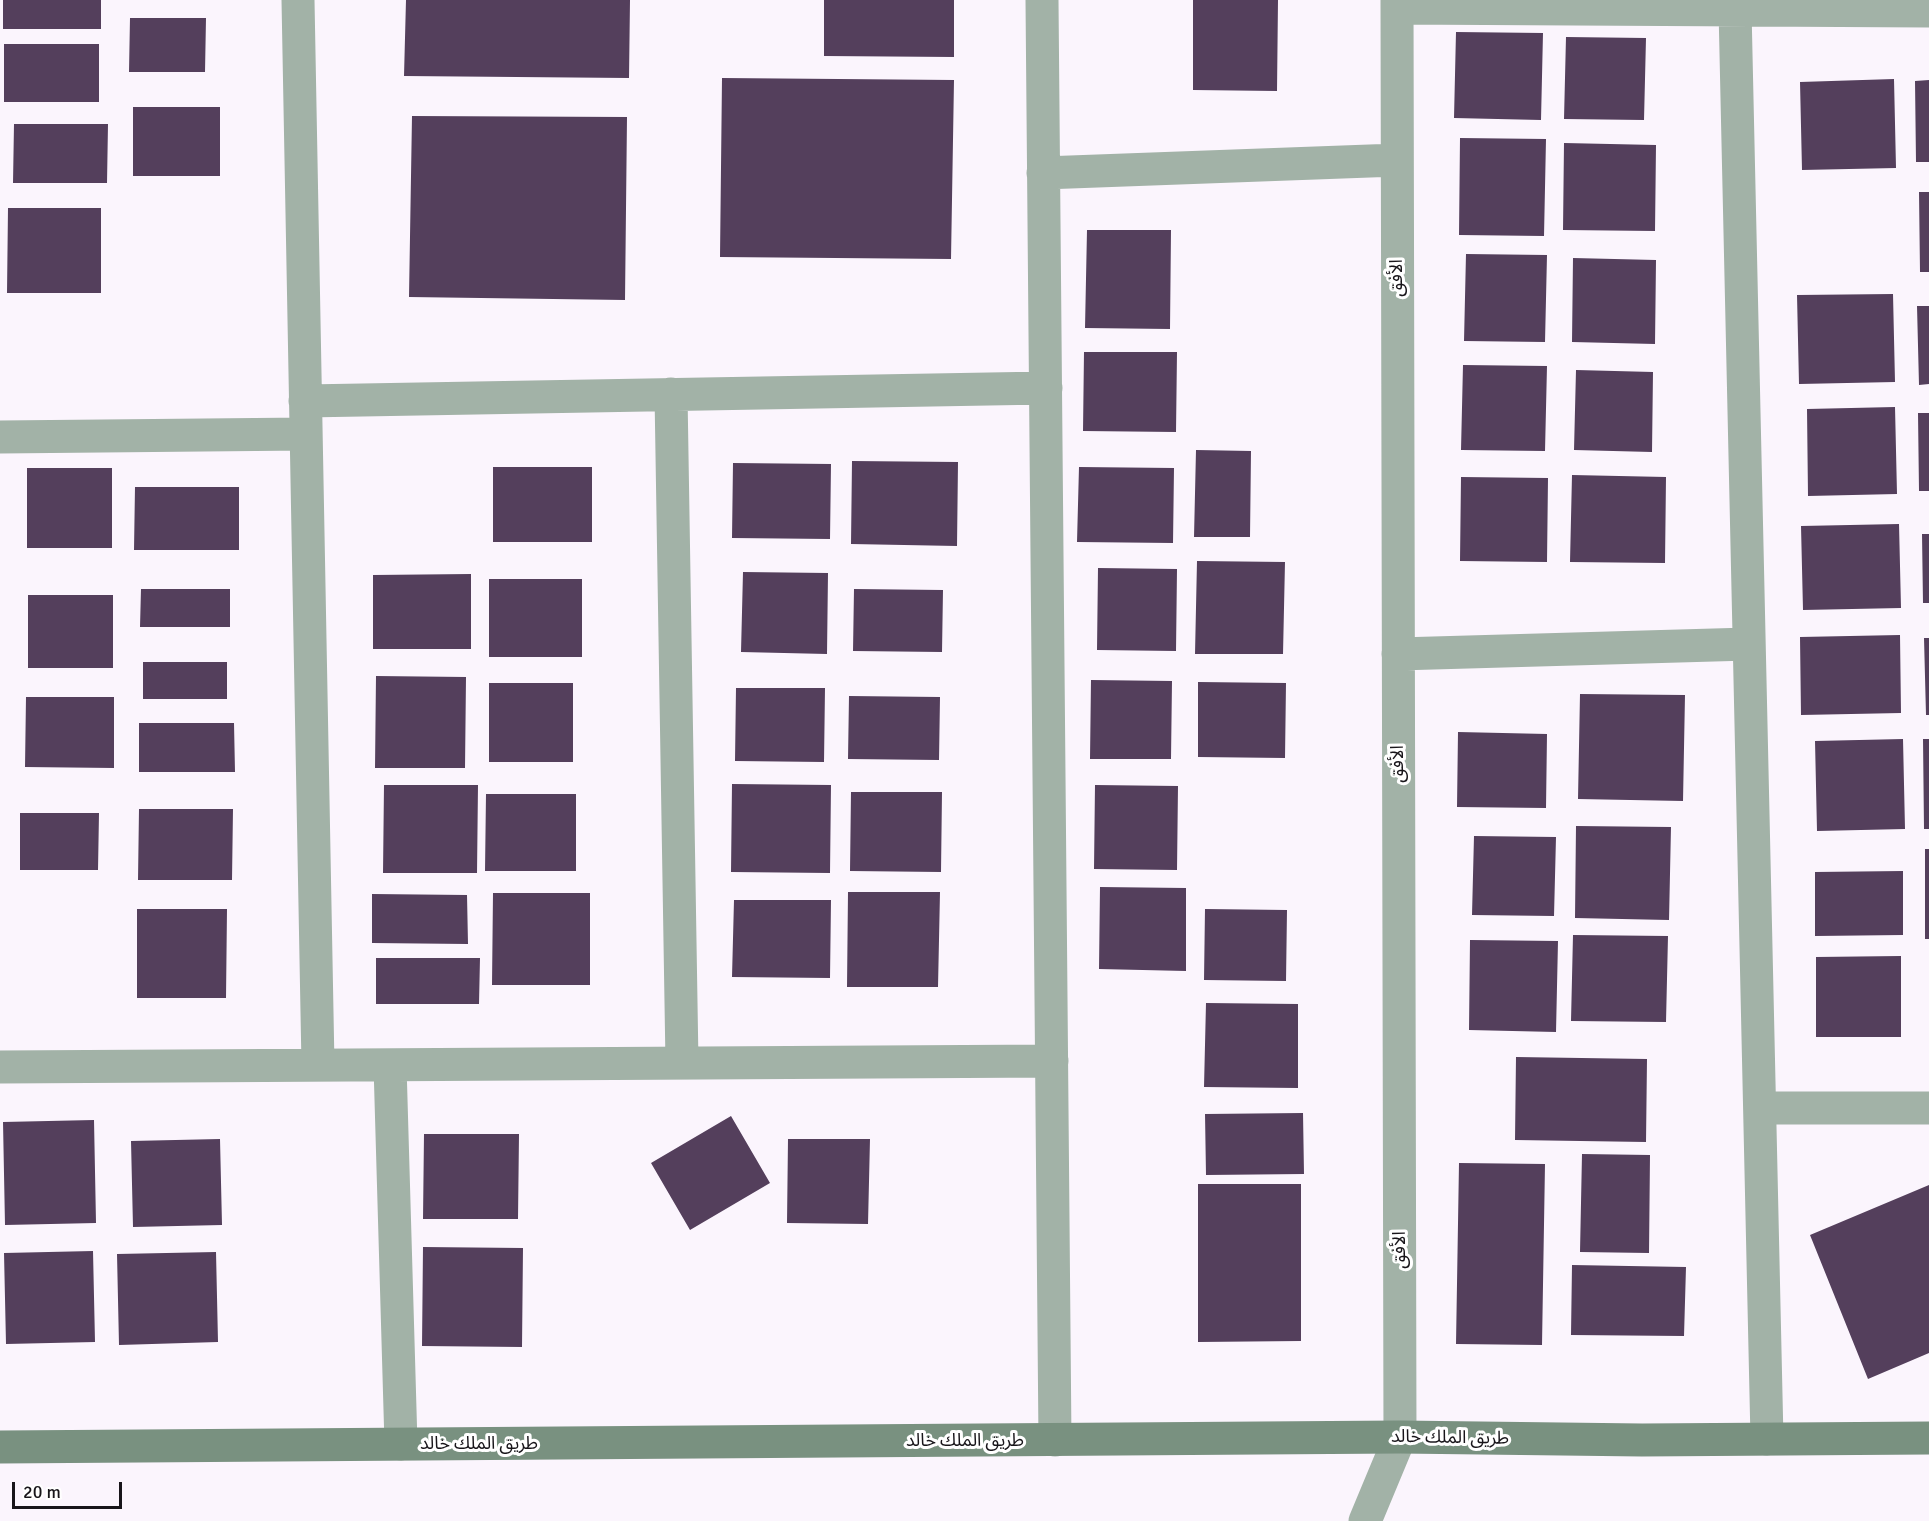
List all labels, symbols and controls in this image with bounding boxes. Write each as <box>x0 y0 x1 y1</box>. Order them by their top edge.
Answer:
street label: الأفق <box>1386 259 1408 297</box>
street label: الأفق <box>1387 745 1409 783</box>
street label: الأفق <box>1389 1231 1411 1269</box>
street label: طريق الملك خالد <box>1391 1426 1509 1450</box>
street label: طريق الملك خالد <box>906 1430 1024 1452</box>
street label: طريق الملك خالد <box>420 1433 538 1455</box>
scale bar <box>15 1470 124 1508</box>
text: 20 m <box>23 1481 61 1503</box>

